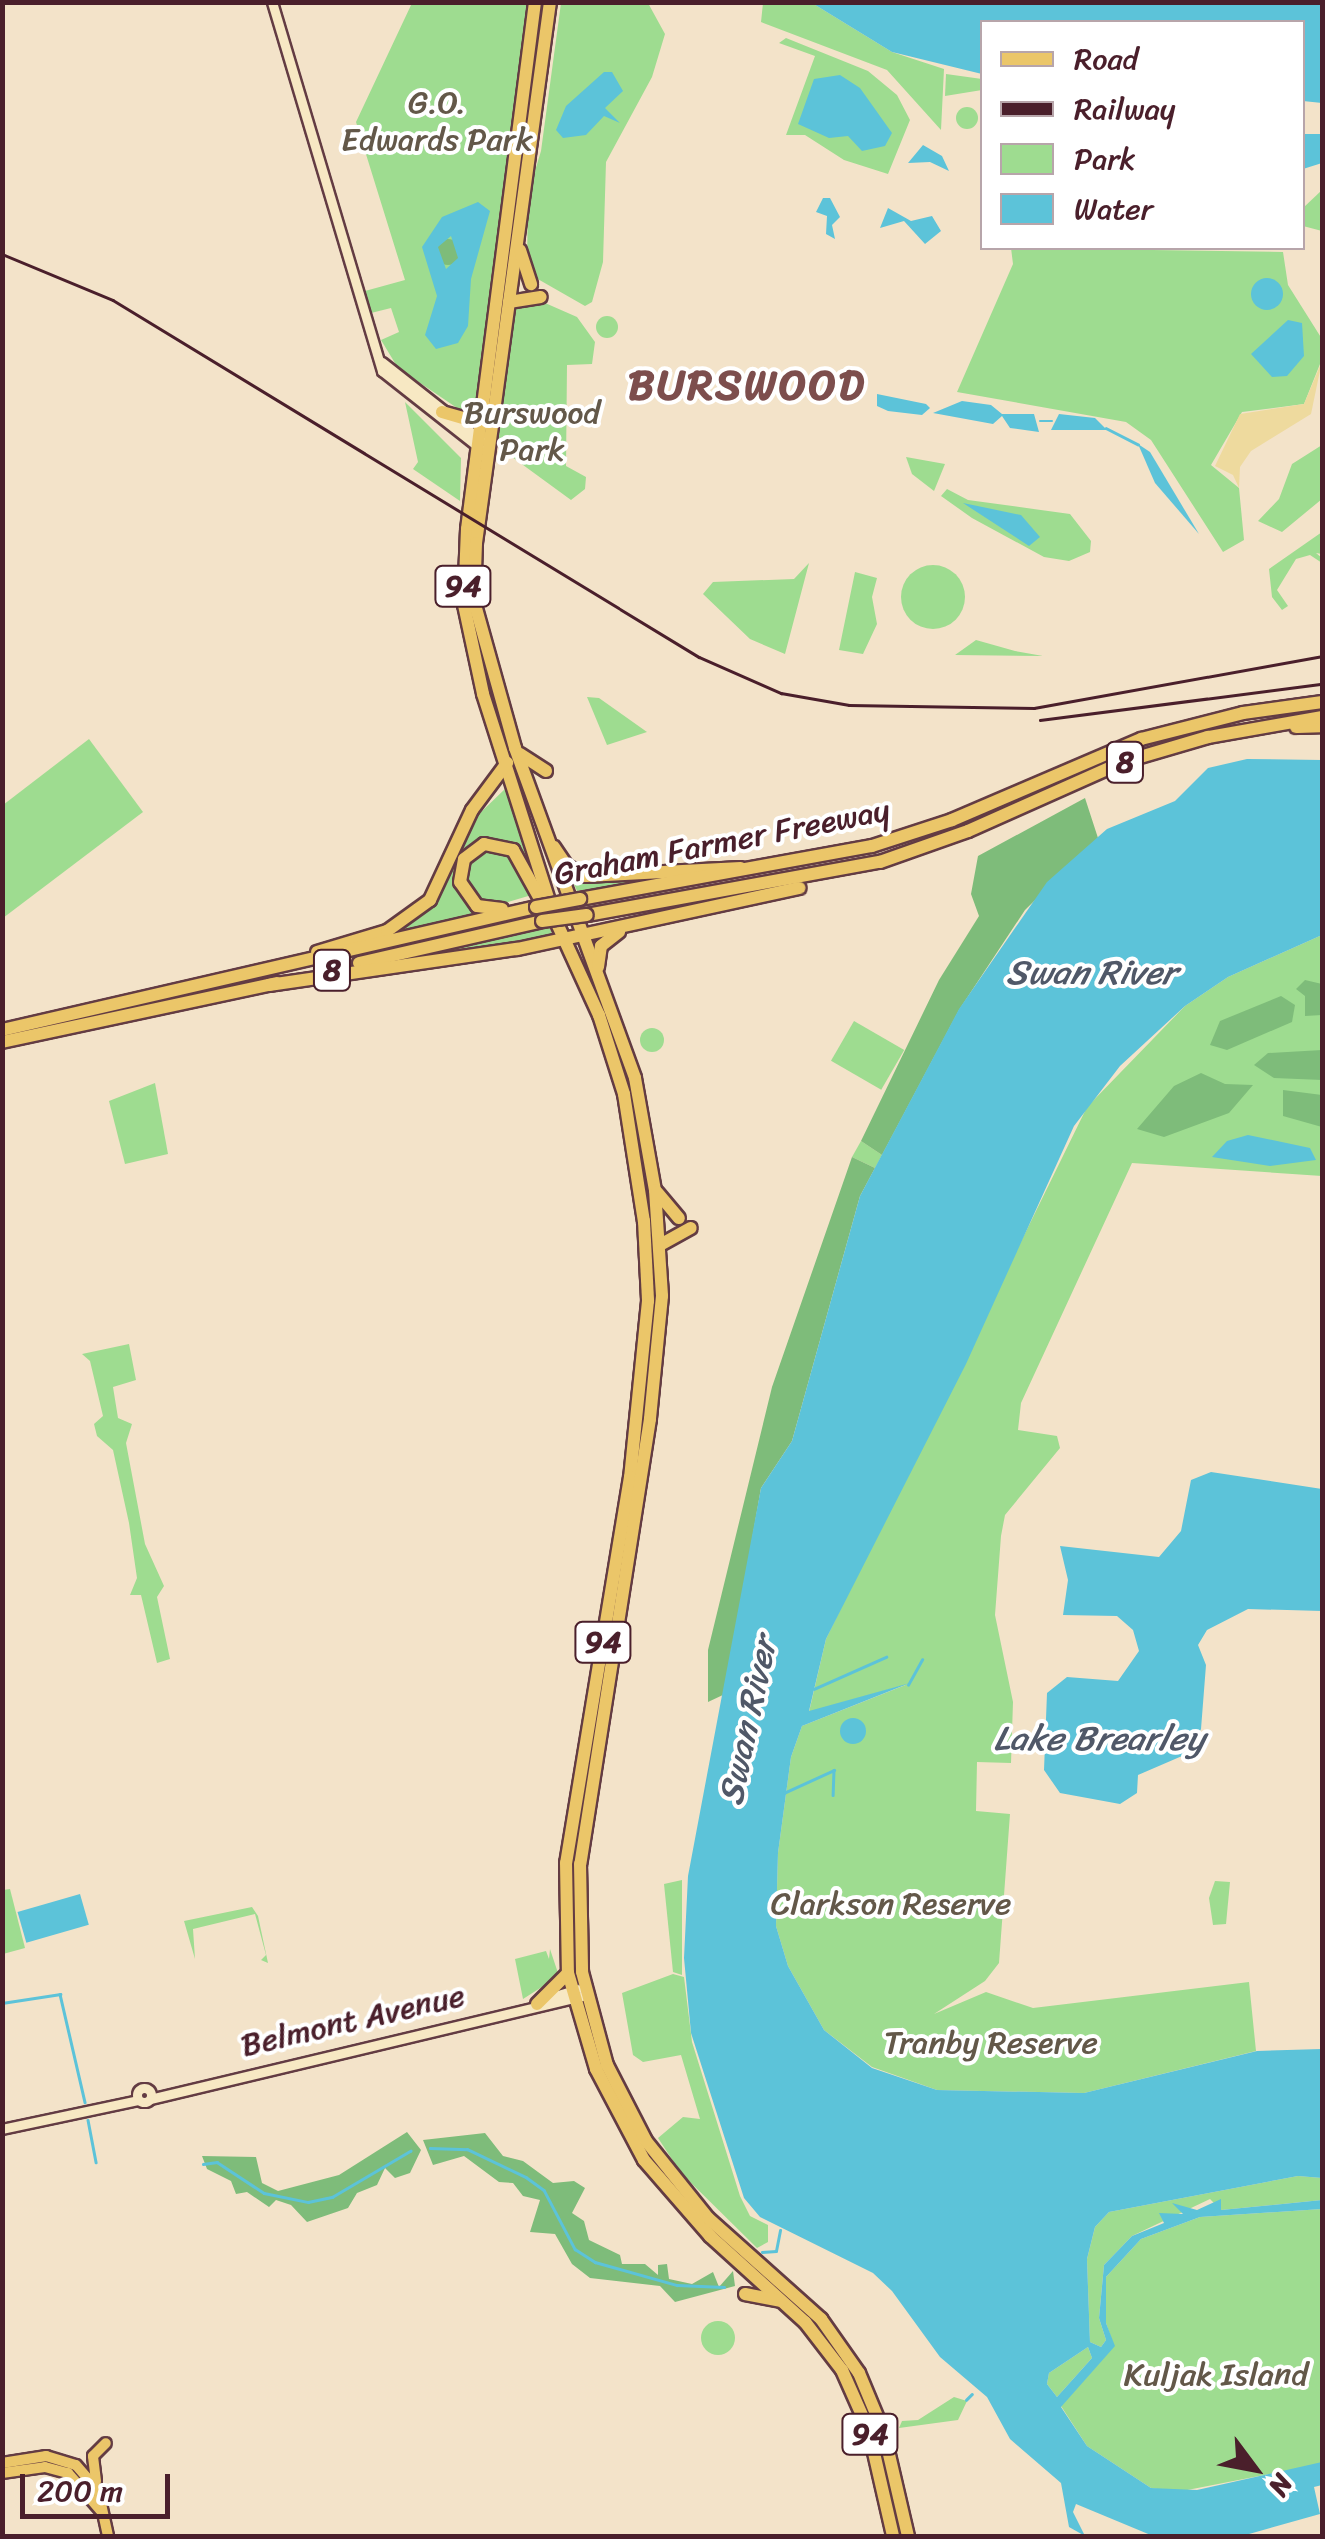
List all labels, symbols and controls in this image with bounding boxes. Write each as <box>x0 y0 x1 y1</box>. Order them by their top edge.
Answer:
legend <box>980 20 1305 250</box>
text: Road <box>1074 32 1138 86</box>
text: Railway <box>1074 82 1175 136</box>
park label: G.O. Edwards Park <box>341 85 533 160</box>
text: Park <box>1074 132 1136 186</box>
text: Water <box>1074 182 1153 236</box>
district label: BURSWOOD <box>630 360 864 410</box>
park label: Burswood Park <box>464 395 600 470</box>
road number: 94 <box>433 561 493 611</box>
road number: 8 <box>1105 737 1145 787</box>
street label: Graham Farmer Freeway <box>551 792 893 894</box>
road number: 8 <box>312 945 352 995</box>
water label: Swan River <box>1005 951 1177 993</box>
road number: 94 <box>573 1617 633 1667</box>
water label: Swan River <box>709 1633 785 1809</box>
water label: Lake Brearley <box>994 1717 1204 1759</box>
park label: Clarkson Reserve <box>770 1885 1012 1923</box>
street label: Belmont Avenue <box>237 1977 469 2065</box>
park label: Tranby Reserve <box>884 2024 1098 2062</box>
park label: Kuljak Island <box>1124 2356 1308 2394</box>
road number: 94 <box>840 2409 900 2459</box>
north arrow <box>1205 2419 1305 2519</box>
scale bar <box>25 2454 175 2516</box>
text: 200 m <box>37 2464 123 2518</box>
text: N <box>1255 2464 1307 2506</box>

